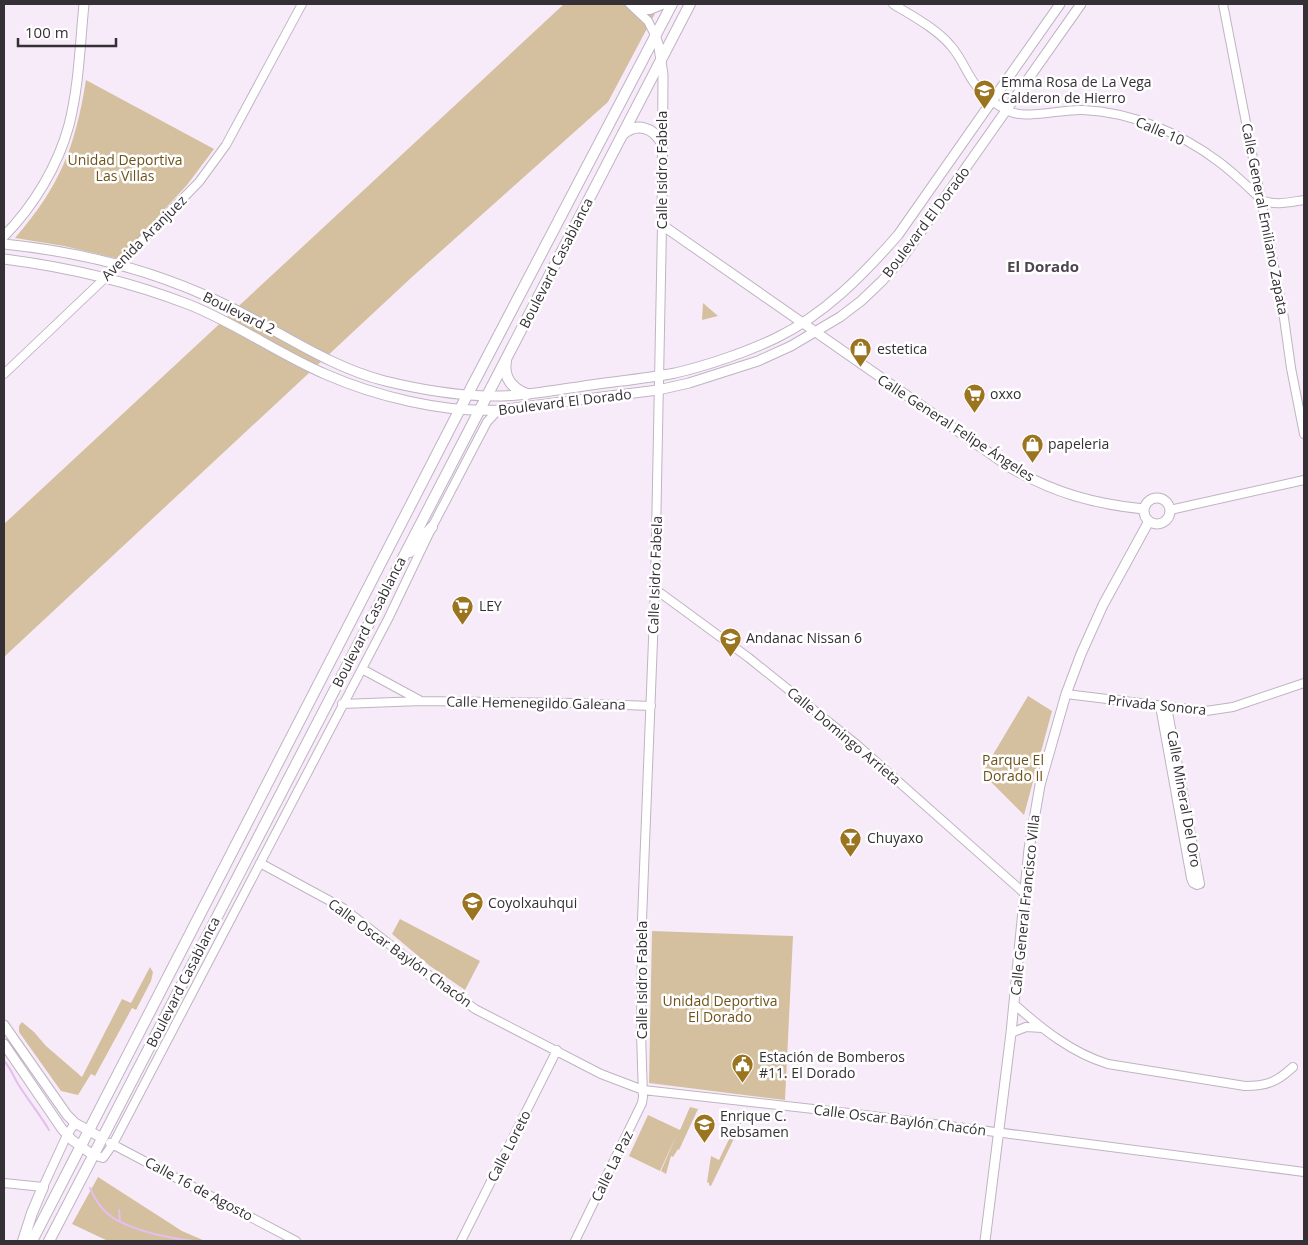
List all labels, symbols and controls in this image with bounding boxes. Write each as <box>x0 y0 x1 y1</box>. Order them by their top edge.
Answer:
scale bar <box>18 15 115 47</box>
text: 100 m <box>25 22 69 42</box>
place label: Emma Rosa de La Vega Calderon de Hierro <box>1001 72 1152 107</box>
school or university icon: Emma Rosa de La Vega Calderon de Hierro <box>973 78 997 109</box>
street label: Calle Isidro Fabela <box>652 111 671 229</box>
street label: Calle 10 <box>1133 112 1187 149</box>
street label: Calle General Emiliano Zapata <box>1238 121 1293 316</box>
park label: Unidad Deportiva Las Villas <box>68 150 182 185</box>
street label: Boulevard El Dorado <box>878 162 974 281</box>
street label: Avenida Aranjuez <box>97 191 191 284</box>
street label: Boulevard Casablanca <box>514 194 597 331</box>
district label: El Dorado <box>1007 256 1079 276</box>
street label: Boulevard 2 <box>200 287 279 338</box>
shop icon: estetica <box>849 337 873 368</box>
place label: estetica <box>877 339 927 358</box>
street label: Calle General Felipe Ángeles <box>874 370 1039 486</box>
supermarket icon: oxxo <box>962 382 986 413</box>
street label: Boulevard El Dorado <box>497 384 633 419</box>
place label: oxxo <box>990 384 1022 403</box>
shop icon: papeleria <box>1020 432 1044 463</box>
place label: papeleria <box>1048 434 1109 453</box>
street label: Calle Isidro Fabela <box>643 515 666 634</box>
street label: Boulevard Casablanca <box>327 553 410 690</box>
supermarket icon: LEY <box>451 594 475 625</box>
place label: LEY <box>479 596 502 615</box>
school or university icon: Andanac Nissan 6 <box>718 626 742 657</box>
place label: Andanac Nissan 6 <box>746 628 862 647</box>
street label: Calle Domingo Arrieta <box>783 682 905 789</box>
street label: Privada Sonora <box>1107 690 1207 719</box>
street label: Calle Hemenegildo Galeana <box>446 691 626 714</box>
street label: Calle Mineral Del Oro <box>1163 729 1206 869</box>
park label: Parque El Dorado II <box>982 750 1044 785</box>
street label: Calle General Francisco Villa <box>1006 813 1043 996</box>
bar icon: Chuyaxo <box>839 826 863 857</box>
place label: Chuyaxo <box>867 828 924 847</box>
school or university icon: Coyolxauhqui <box>460 891 484 922</box>
place label: Coyolxauhqui <box>488 893 577 912</box>
street label: Calle Oscar Baylón Chacón <box>325 894 476 1011</box>
street label: Boulevard Casablanca <box>141 913 224 1050</box>
street label: Calle Isidro Fabela <box>632 921 651 1039</box>
park label: Unidad Deportiva El Dorado <box>663 991 777 1026</box>
place label: Estación de Bomberos #11. El Dorado <box>759 1047 905 1082</box>
public building icon: Estación de Bomberos #11. El Dorado <box>731 1053 755 1084</box>
street label: Calle Oscar Baylón Chacón <box>813 1100 987 1140</box>
place label: Enrique C. Rebsamen <box>720 1106 789 1141</box>
street label: Calle Loreto <box>482 1107 535 1185</box>
school or university icon: Enrique C. Rebsamen <box>692 1112 716 1143</box>
street label: Calle La Paz <box>586 1127 637 1204</box>
street label: Calle 16 de Agosto <box>142 1152 257 1225</box>

